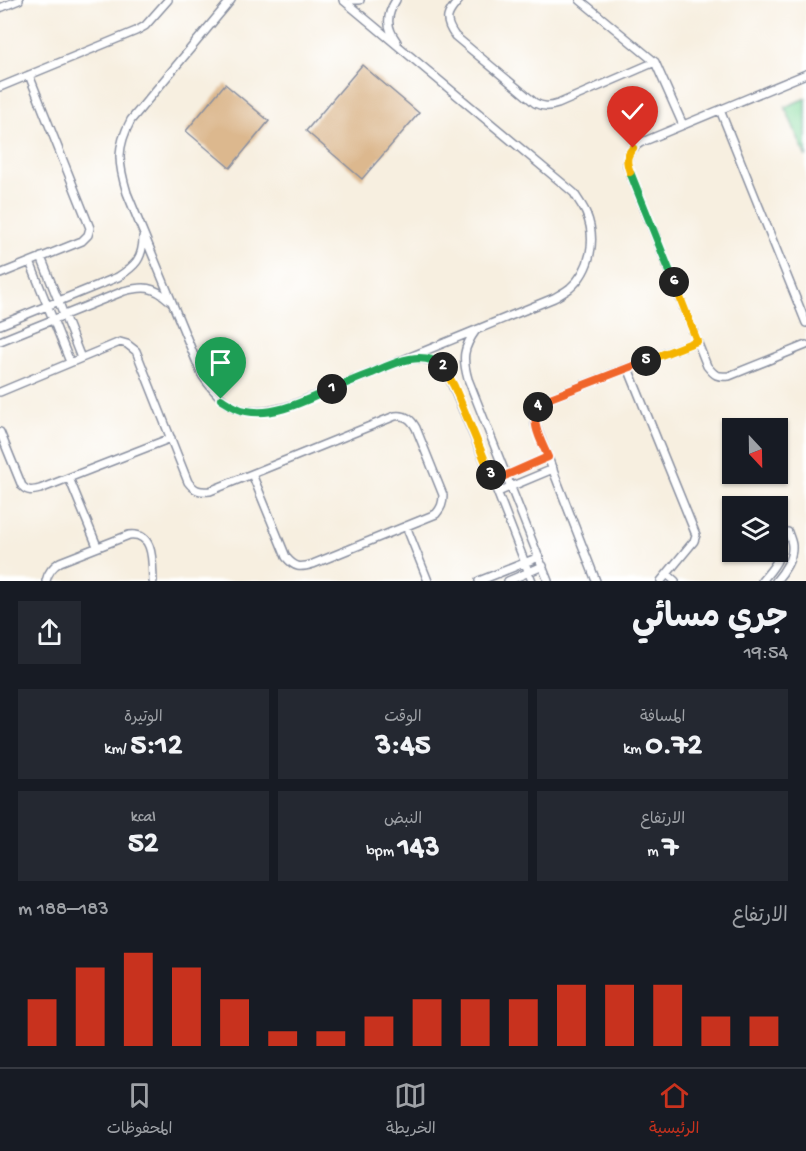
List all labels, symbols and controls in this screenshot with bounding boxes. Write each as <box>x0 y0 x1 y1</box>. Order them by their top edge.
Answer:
pin <box>607 86 658 148</box>
icon: check <box>616 95 649 128</box>
pin: 6 <box>659 267 689 297</box>
text: 6 <box>670 272 678 291</box>
pin <box>195 337 246 399</box>
icon: arrive <box>204 346 237 379</box>
pin: 5 <box>631 346 661 376</box>
text: 5 <box>642 351 650 370</box>
pin: 2 <box>428 352 458 382</box>
text: 2 <box>439 357 447 376</box>
pin: 1 <box>317 374 347 404</box>
text: 1 <box>329 379 335 398</box>
pin: 4 <box>523 392 553 422</box>
text: 4 <box>534 397 542 416</box>
north arrow <box>722 418 788 484</box>
map controls <box>722 418 788 562</box>
pin: 3 <box>476 460 506 490</box>
text: 3 <box>487 465 495 484</box>
button: layers <box>722 496 788 562</box>
button: share <box>18 601 81 664</box>
text: جري مسائي <box>632 601 788 639</box>
text: 19:54 <box>744 643 788 666</box>
text: الوتيرة <box>124 709 163 728</box>
text: الوقت <box>384 709 422 728</box>
text: المسافة <box>640 709 685 728</box>
text: 5:12 <box>130 730 182 765</box>
text: 3:45 <box>376 730 430 765</box>
text: 0.72 <box>645 730 702 765</box>
text: /km <box>104 741 130 760</box>
text: km <box>623 741 645 760</box>
text: kcal <box>131 809 156 828</box>
text: النبض <box>384 811 422 830</box>
text: الارتفاع <box>640 811 685 830</box>
text: 52 <box>128 828 159 863</box>
text: 143 <box>398 832 440 867</box>
text: 7 <box>662 832 678 867</box>
text: bpm <box>366 843 398 862</box>
text: m <box>647 843 662 862</box>
text: 183–188 m <box>18 899 109 922</box>
text: الارتفاع <box>732 906 788 929</box>
tab: المحفوظات <box>107 1079 173 1142</box>
tab: الخريطة <box>386 1079 436 1142</box>
tab: الرئيسية <box>649 1079 699 1142</box>

